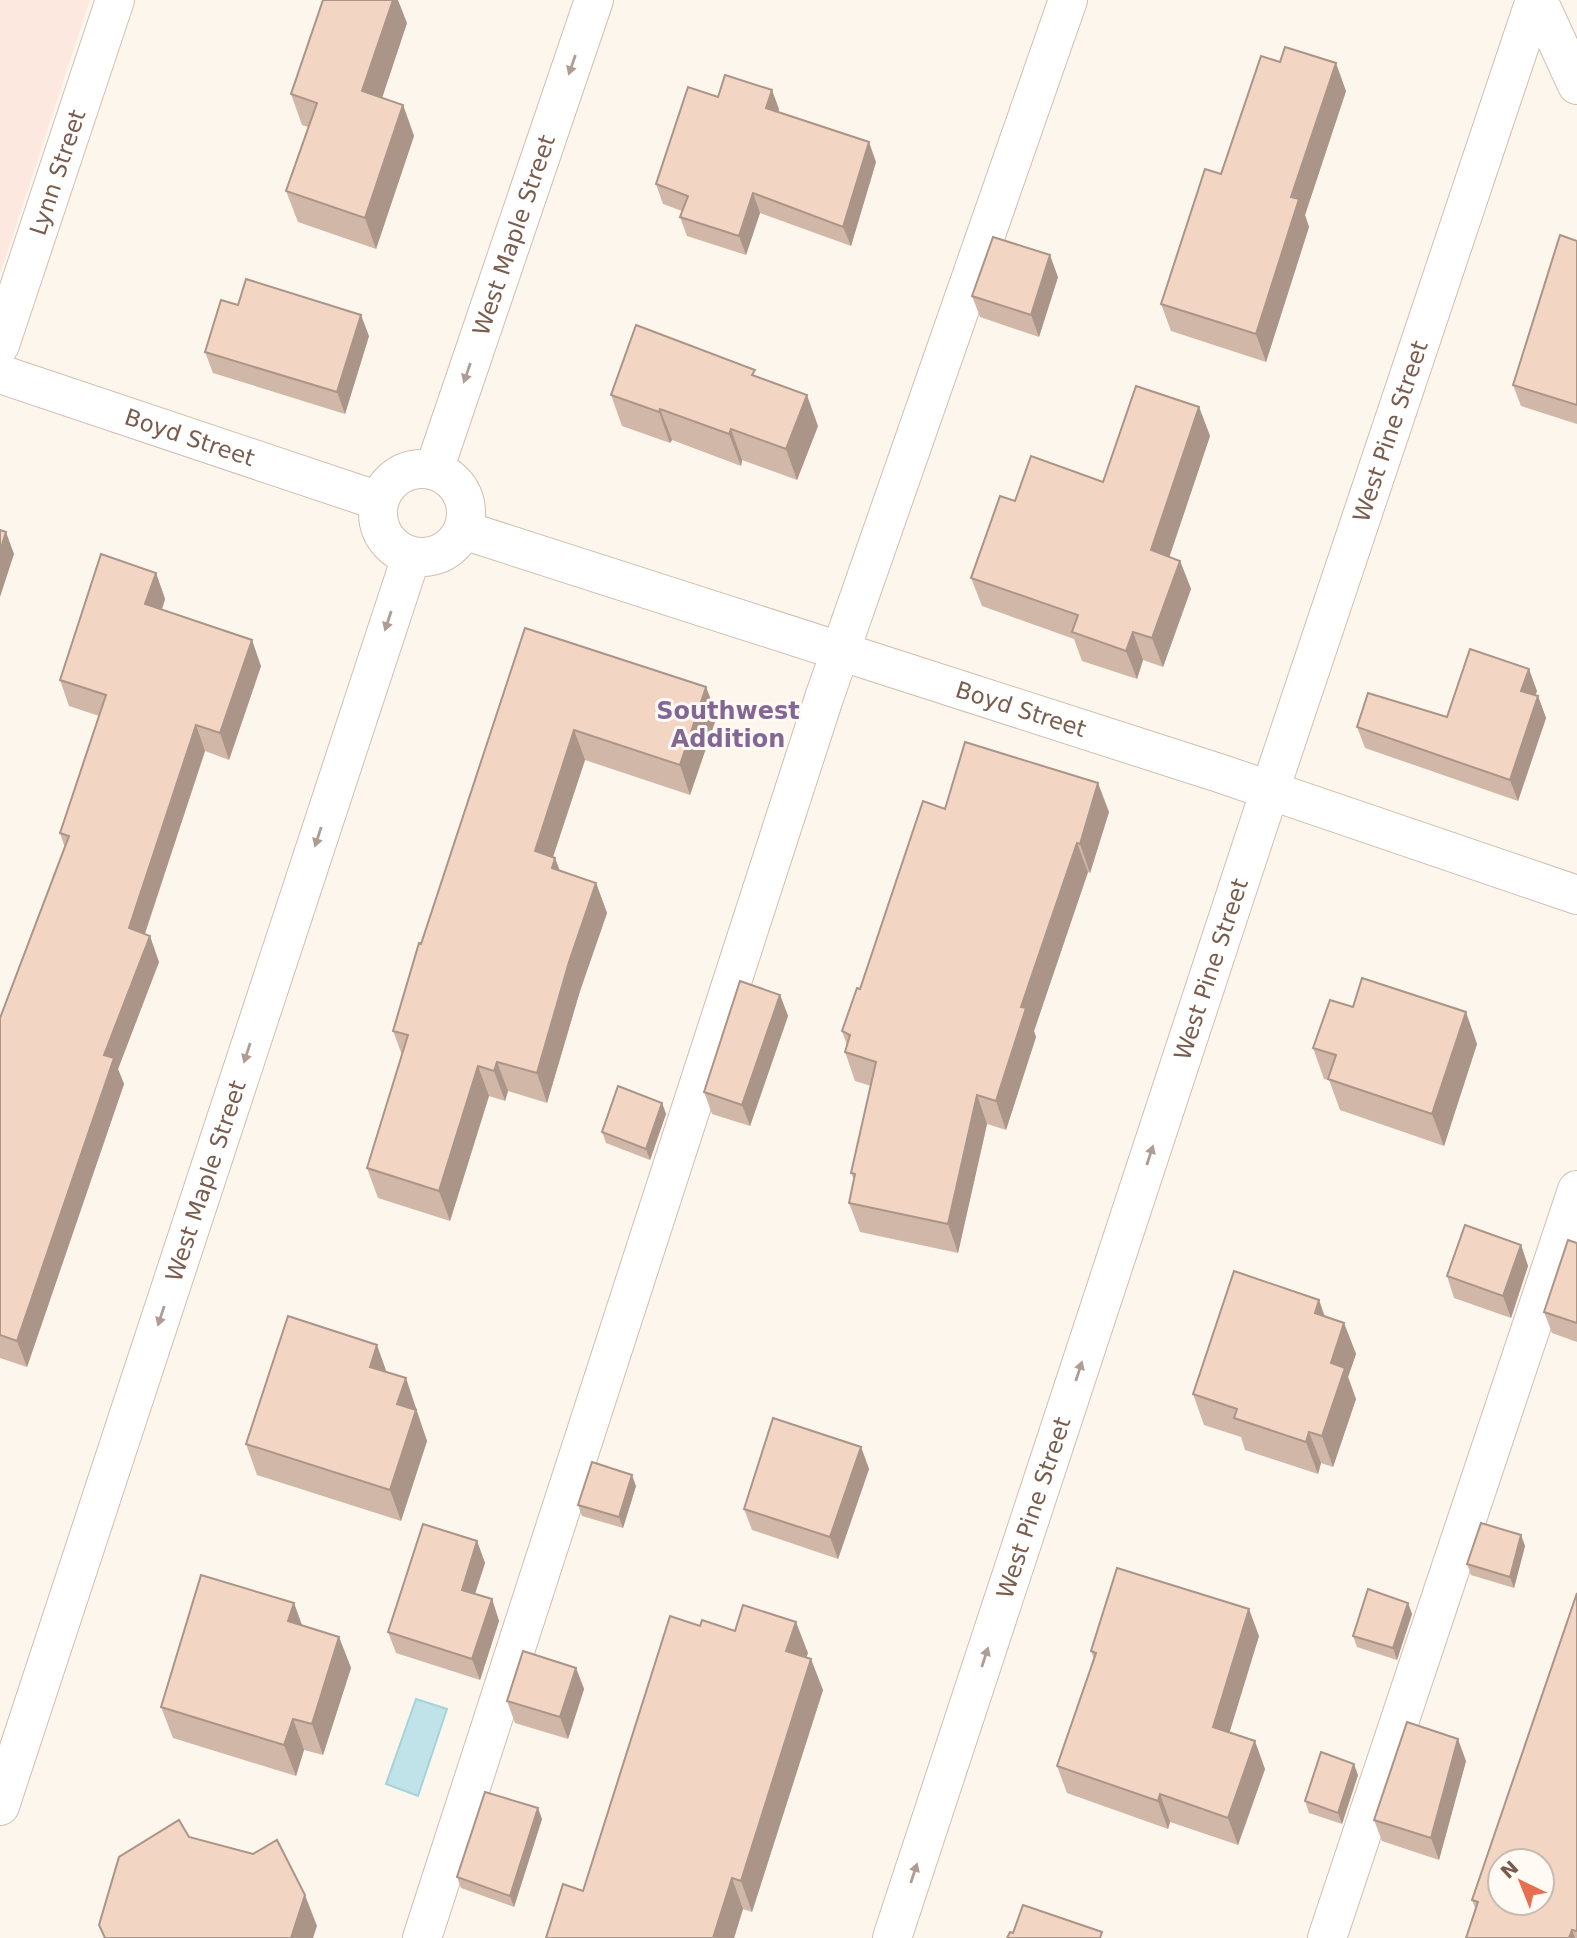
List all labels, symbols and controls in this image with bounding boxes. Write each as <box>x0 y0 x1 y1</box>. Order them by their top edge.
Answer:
one-way arrow <box>566 54 577 75</box>
street label: Lynn Street <box>25 106 91 238</box>
street label: West Maple Street <box>468 132 560 339</box>
street label: West Pine Street <box>1348 337 1433 525</box>
one-way arrow <box>461 362 472 383</box>
street label: Boyd Street <box>121 404 258 471</box>
one-way arrow <box>383 611 393 632</box>
street label: Boyd Street <box>952 676 1089 742</box>
district label: Southwest Addition <box>656 697 800 753</box>
one-way arrow <box>312 827 322 848</box>
street label: West Pine Street <box>1169 875 1253 1063</box>
one-way arrow <box>241 1043 252 1064</box>
street label: West Maple Street <box>160 1077 251 1285</box>
one-way arrow <box>1145 1144 1156 1165</box>
one-way arrow <box>155 1306 165 1327</box>
one-way arrow <box>1074 1361 1085 1382</box>
street label: West Pine Street <box>992 1414 1076 1602</box>
one-way arrow <box>980 1646 991 1667</box>
north arrow <box>1486 1847 1556 1917</box>
text: N <box>1496 1856 1523 1883</box>
one-way arrow <box>909 1863 920 1884</box>

